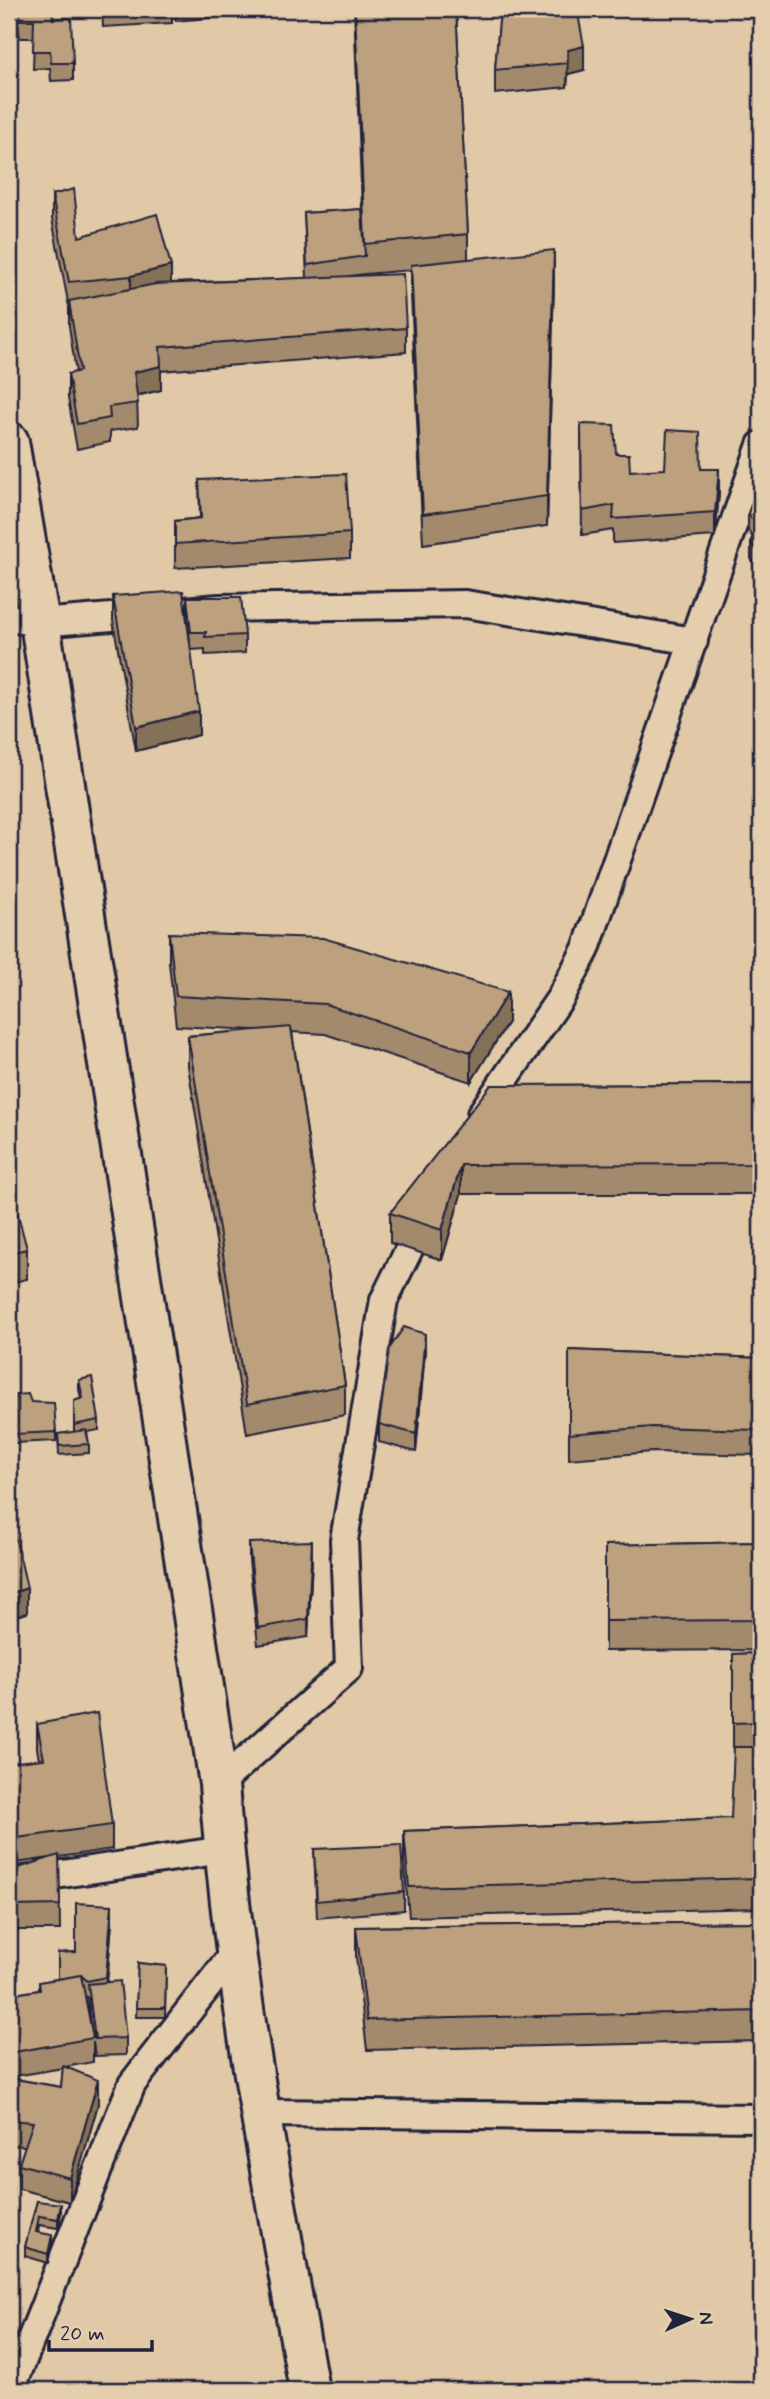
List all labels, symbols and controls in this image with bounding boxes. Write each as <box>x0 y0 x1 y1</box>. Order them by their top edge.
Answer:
north arrow <box>654 2284 724 2354</box>
scale bar <box>49 2308 152 2352</box>
text: N <box>693 2311 718 2325</box>
text: 20 m <box>60 2320 105 2348</box>

